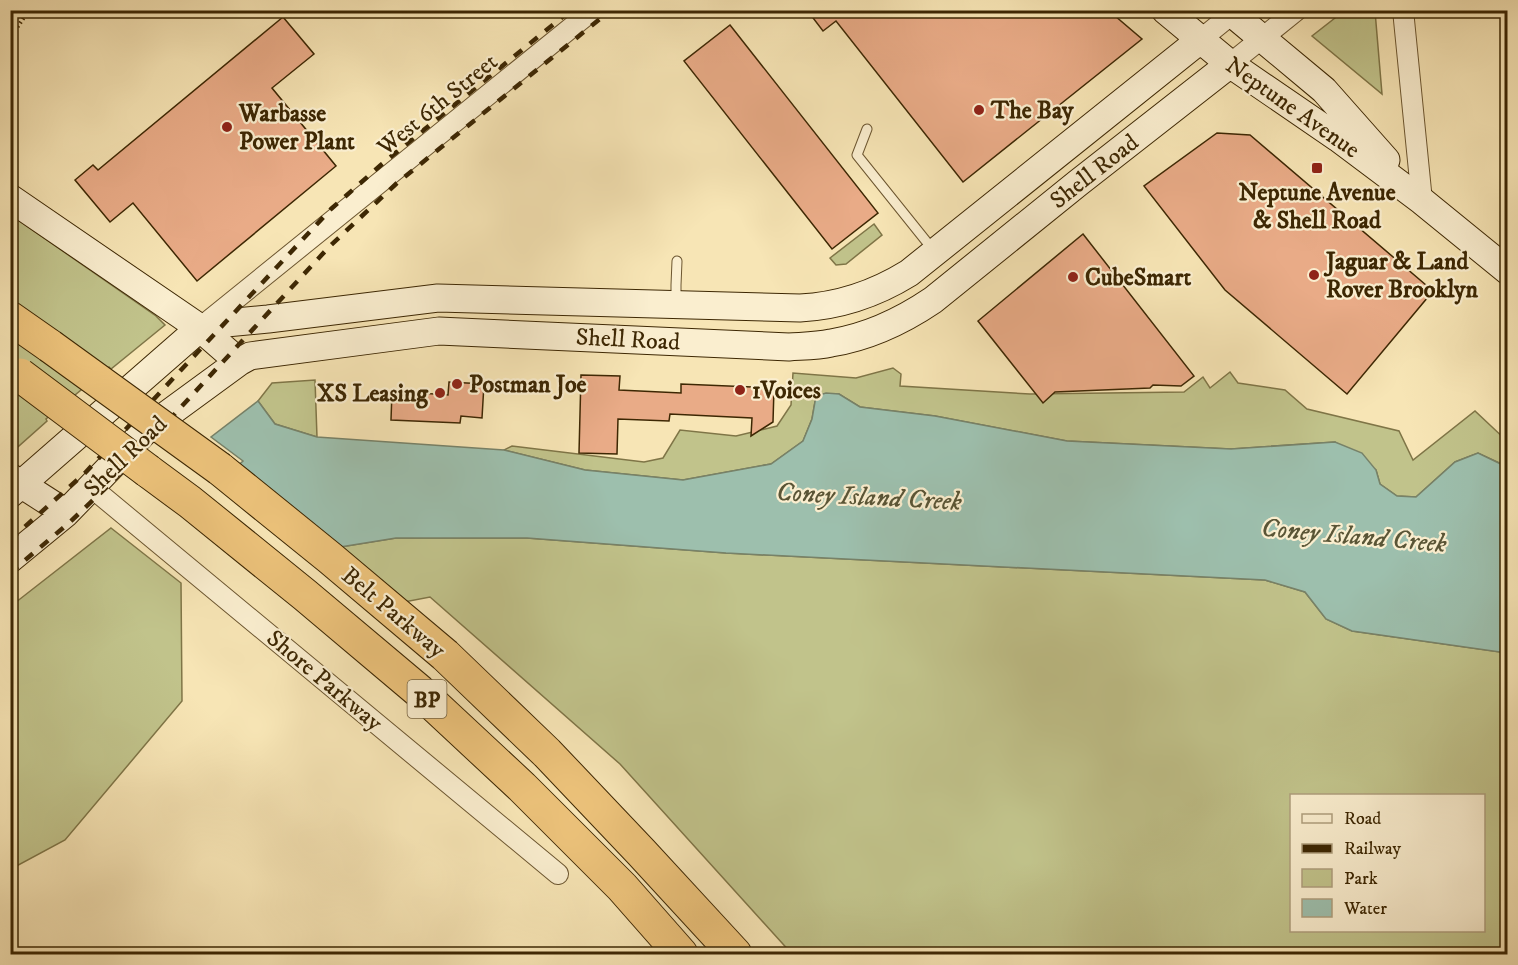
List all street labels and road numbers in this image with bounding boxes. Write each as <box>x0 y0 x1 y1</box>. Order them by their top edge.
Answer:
street label: West 6th Street <box>371 47 504 163</box>
street label: Neptune Avenue <box>1219 50 1365 165</box>
street label: Shell Road <box>1044 128 1145 216</box>
street label: Shell Road <box>575 322 681 358</box>
street label: Shell Road <box>78 410 174 504</box>
street label: Belt Parkway <box>335 561 452 665</box>
street label: Shore Parkway <box>260 624 389 738</box>
road number: BP <box>408 680 446 718</box>

